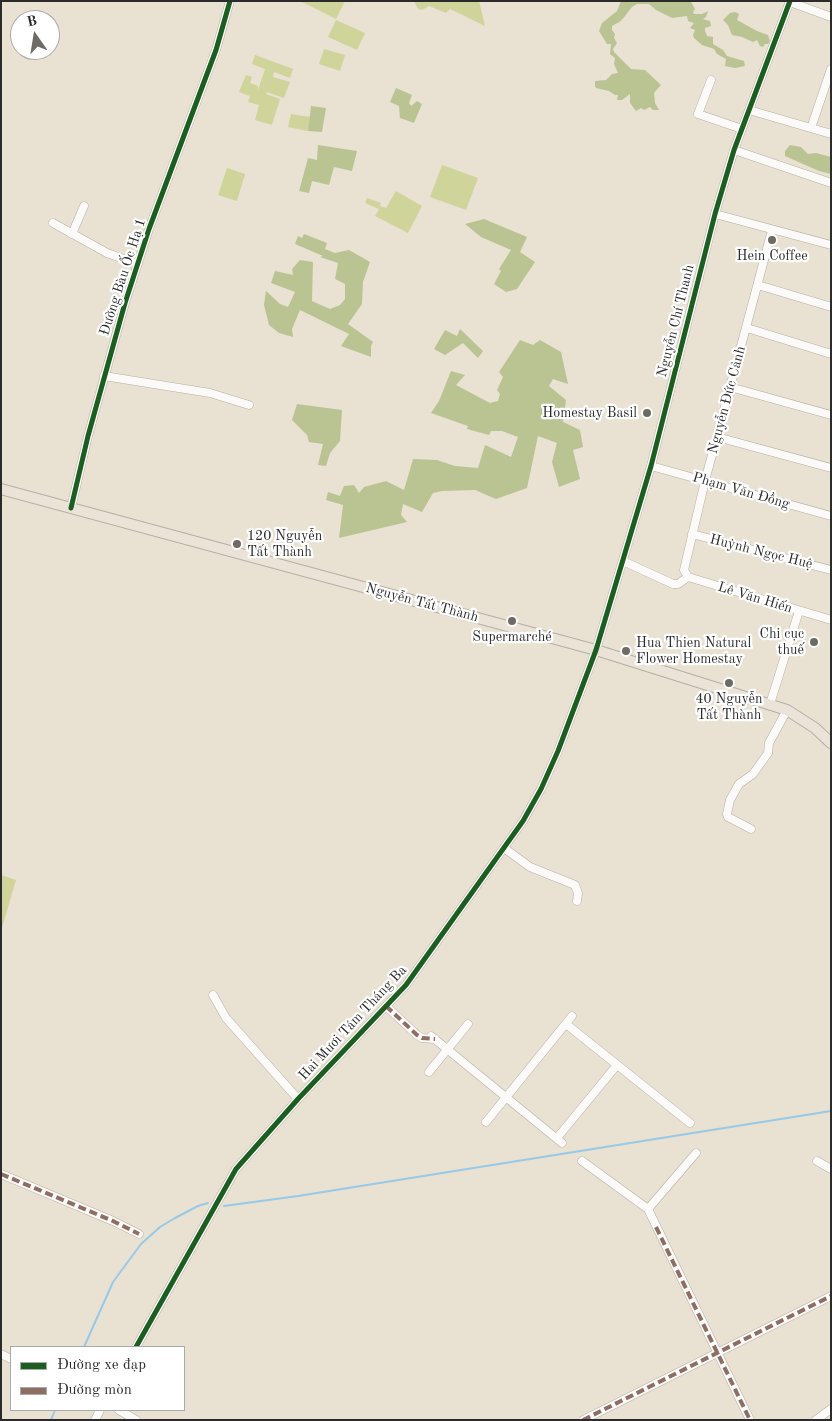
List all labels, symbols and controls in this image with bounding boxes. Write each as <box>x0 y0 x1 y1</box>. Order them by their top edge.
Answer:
north arrow <box>10 10 60 60</box>
text: B <box>25 13 38 29</box>
street label: Đường Bàu Ốc Hạ 1 <box>96 216 150 338</box>
marker: Hein Coffee <box>766 234 778 246</box>
place label: Hein Coffee <box>736 248 808 264</box>
street label: Nguyễn Chí Thanh <box>654 263 698 379</box>
street label: Nguyễn Đức Cảnh <box>705 344 749 456</box>
place label: Homestay Basil <box>542 405 637 421</box>
marker: Homestay Basil <box>641 407 653 419</box>
street label: Phạm Văn Đồng <box>690 469 792 513</box>
place label: 120 Nguyễn Tất Thành <box>247 528 322 560</box>
street label: Huỳnh Ngọc Huệ <box>708 531 814 573</box>
marker: 120 Nguyễn Tất Thành <box>231 538 243 550</box>
street label: Lê Văn Hiến <box>716 579 794 617</box>
street label: Nguyễn Tất Thành <box>364 580 480 626</box>
marker: Supermarché <box>506 615 518 627</box>
place label: Chi cục thuế <box>760 626 804 658</box>
place label: Supermarché <box>472 629 552 645</box>
place label: Hua Thien Natural Flower Homestay <box>636 635 751 668</box>
marker: Chi cục thuế <box>808 636 820 648</box>
marker: Hua Thien Natural Flower Homestay <box>620 645 632 657</box>
marker: 40 Nguyễn Tất Thành <box>723 677 735 689</box>
place label: 40 Nguyễn Tất Thành <box>695 691 763 724</box>
street label: Hai Mươi Tám Tháng Ba <box>295 962 411 1084</box>
legend <box>10 1346 185 1411</box>
text: Đường xe đạp <box>57 1358 146 1373</box>
text: Đường mòn <box>57 1383 132 1398</box>

